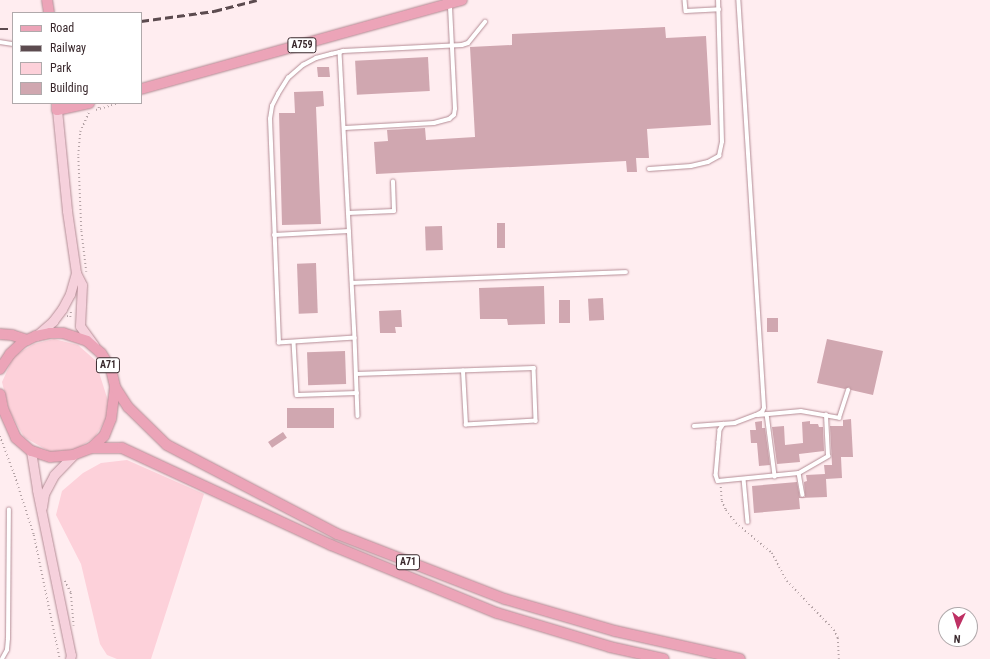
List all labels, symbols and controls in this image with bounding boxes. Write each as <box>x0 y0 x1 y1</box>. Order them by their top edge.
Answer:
legend <box>12 12 142 104</box>
text: Road <box>50 21 74 35</box>
road number: A759 <box>287 37 317 53</box>
text: Railway <box>50 41 86 55</box>
text: Park <box>50 61 71 75</box>
text: Building <box>50 81 88 95</box>
road number: A71 <box>95 357 121 373</box>
road number: A71 <box>395 554 421 570</box>
north arrow <box>938 607 978 647</box>
text: N <box>953 632 961 645</box>

